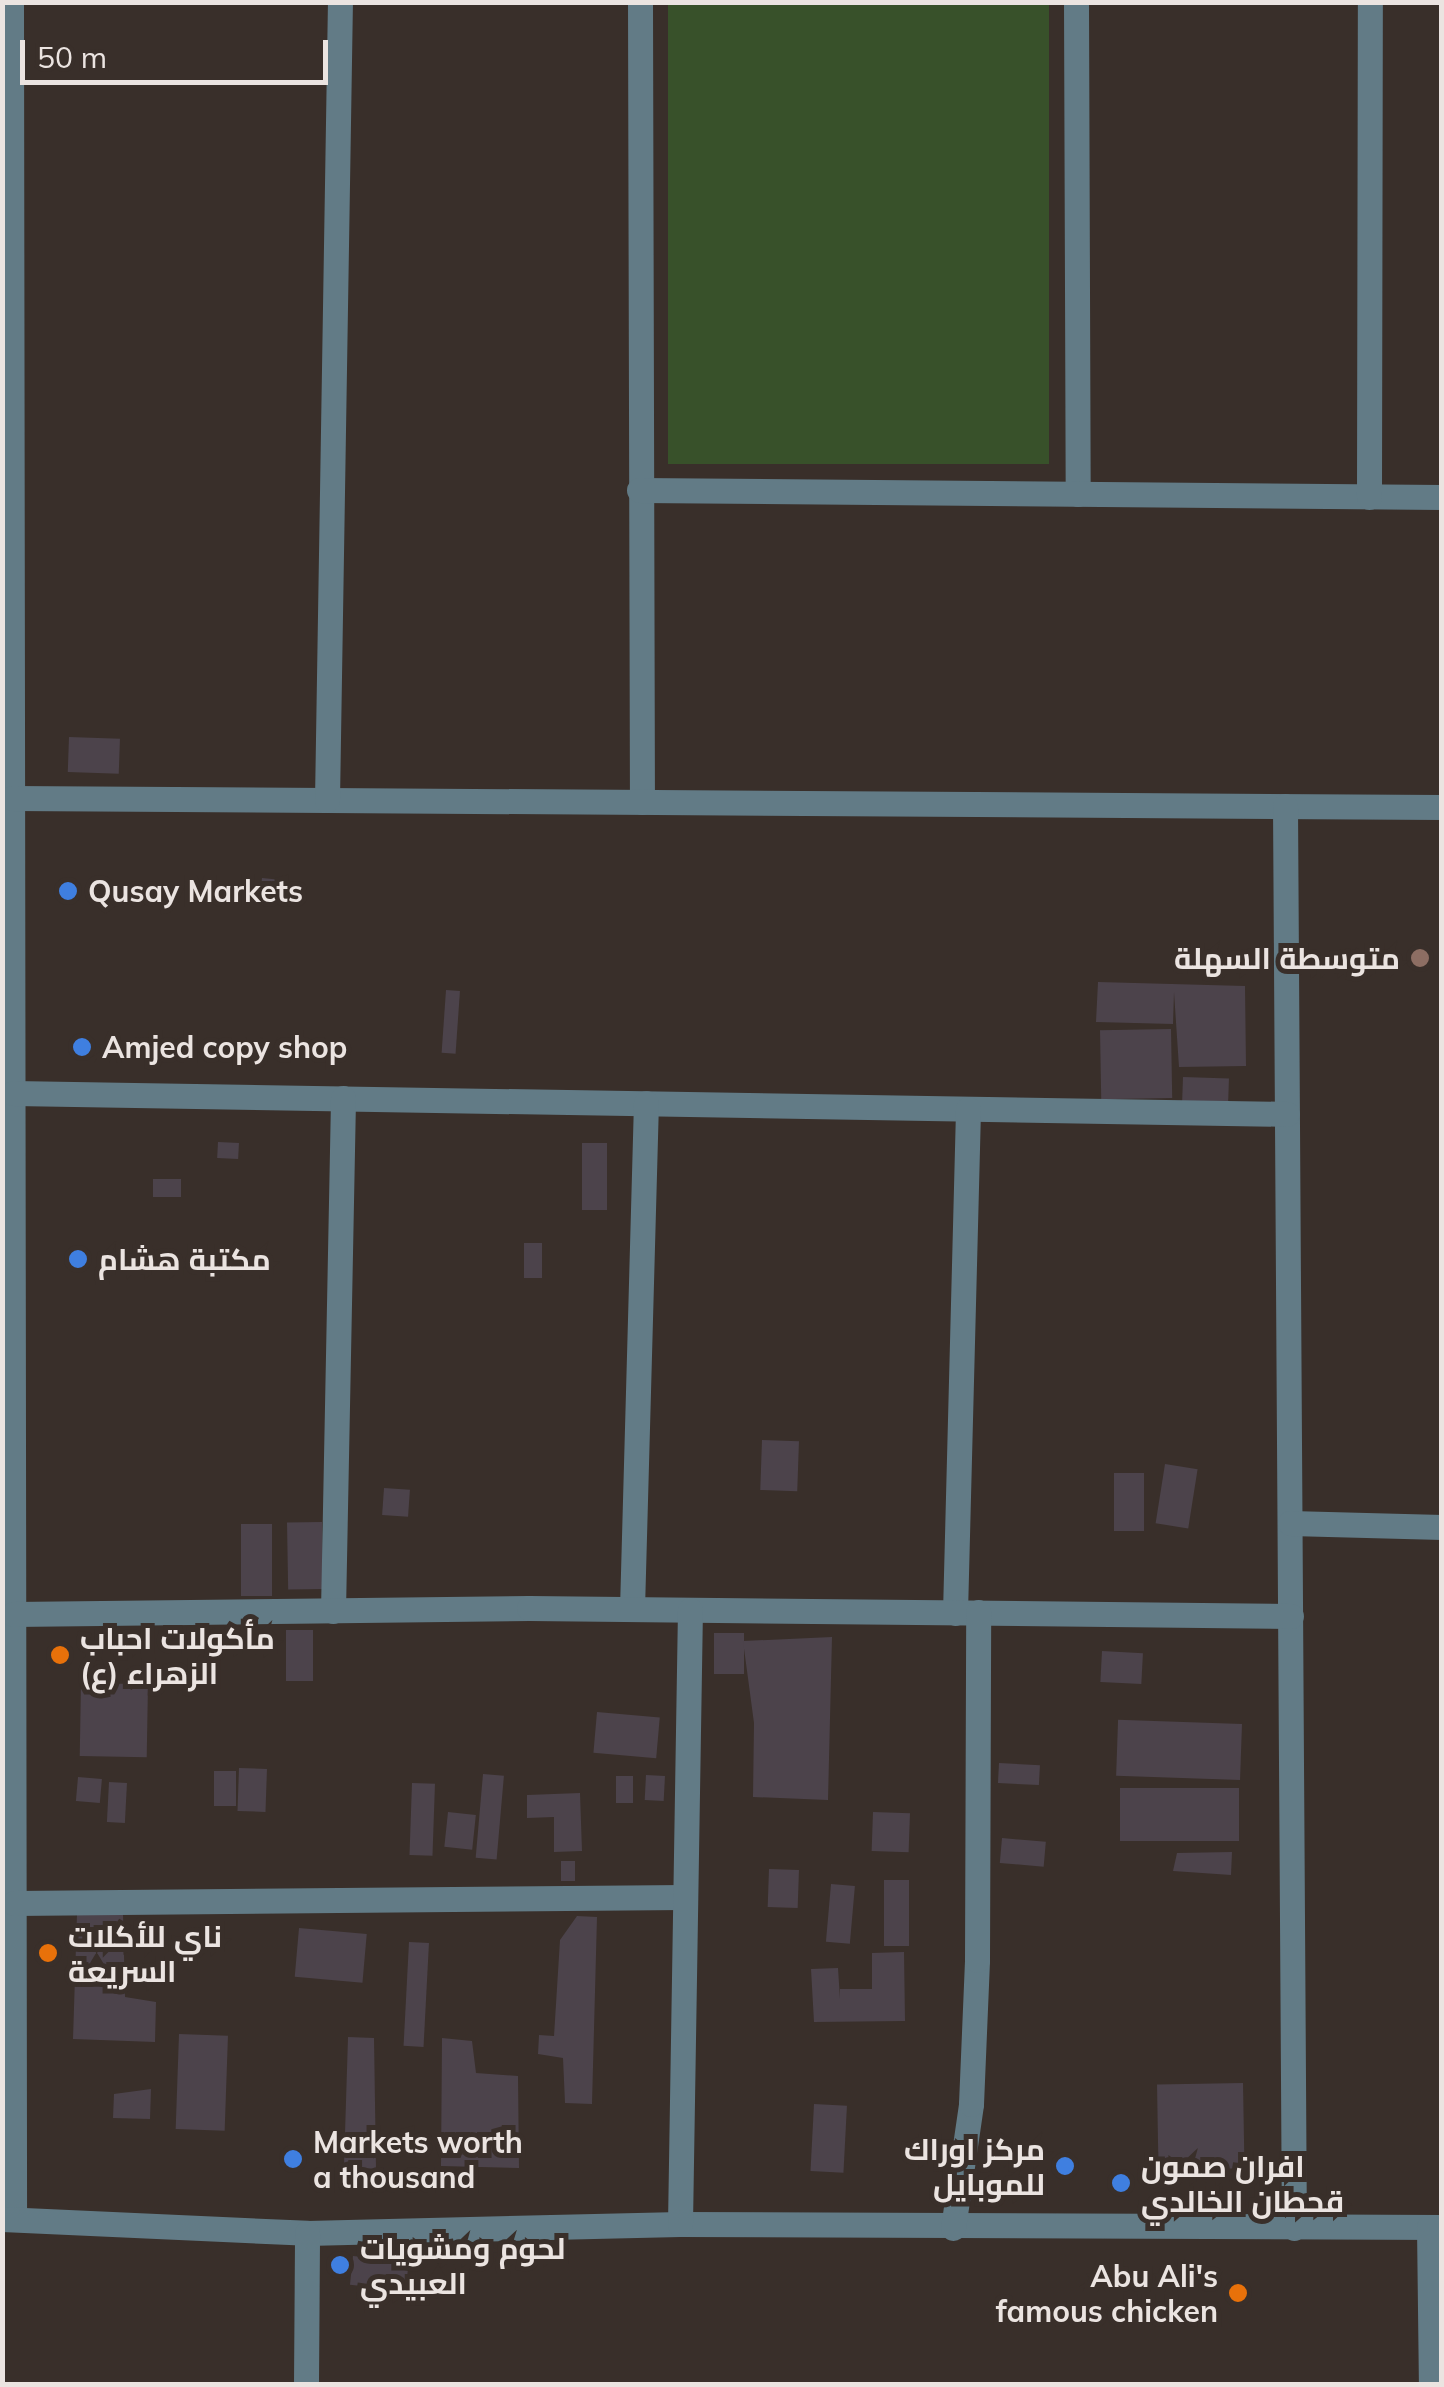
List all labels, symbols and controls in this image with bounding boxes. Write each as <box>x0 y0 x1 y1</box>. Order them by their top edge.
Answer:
scale bar <box>25 20 332 82</box>
text: 50 m <box>37 38 107 76</box>
place label: Qusay Markets <box>88 873 303 909</box>
marker: Qusay Markets <box>57 880 79 902</box>
place label: متوسطة السهلة <box>1174 940 1400 976</box>
marker: متوسطة السهلة <box>1409 947 1431 969</box>
place label: Amjed copy shop <box>102 1029 347 1065</box>
marker: Amjed copy shop <box>71 1036 93 1058</box>
place label: مكتبة هشام <box>98 1241 271 1277</box>
marker: مكتبة هشام <box>67 1248 89 1270</box>
place label: مأكولات احباب الزهراء (ع) <box>80 1620 275 1690</box>
marker: مأكولات احباب الزهراء (ع) <box>49 1644 71 1666</box>
place label: ناي للأكلات السريعة <box>68 1918 222 1988</box>
marker: ناي للأكلات السريعة <box>37 1942 59 1964</box>
place label: Markets worth a thousand <box>313 2124 523 2194</box>
place label: مركز اوراك للموبايل <box>904 2131 1045 2202</box>
marker: Markets worth a thousand <box>282 2148 304 2170</box>
place label: افران صمون قحطان الخالدي <box>1141 2148 1344 2218</box>
marker: مركز اوراك للموبايل <box>1054 2155 1076 2177</box>
marker: افران صمون قحطان الخالدي <box>1110 2172 1132 2194</box>
place label: لحوم ومشويات العبيدي <box>360 2230 565 2300</box>
marker: لحوم ومشويات العبيدي <box>329 2254 351 2276</box>
place label: Abu Ali's famous chicken <box>996 2258 1218 2328</box>
marker: Abu Ali's famous chicken <box>1227 2282 1249 2304</box>

